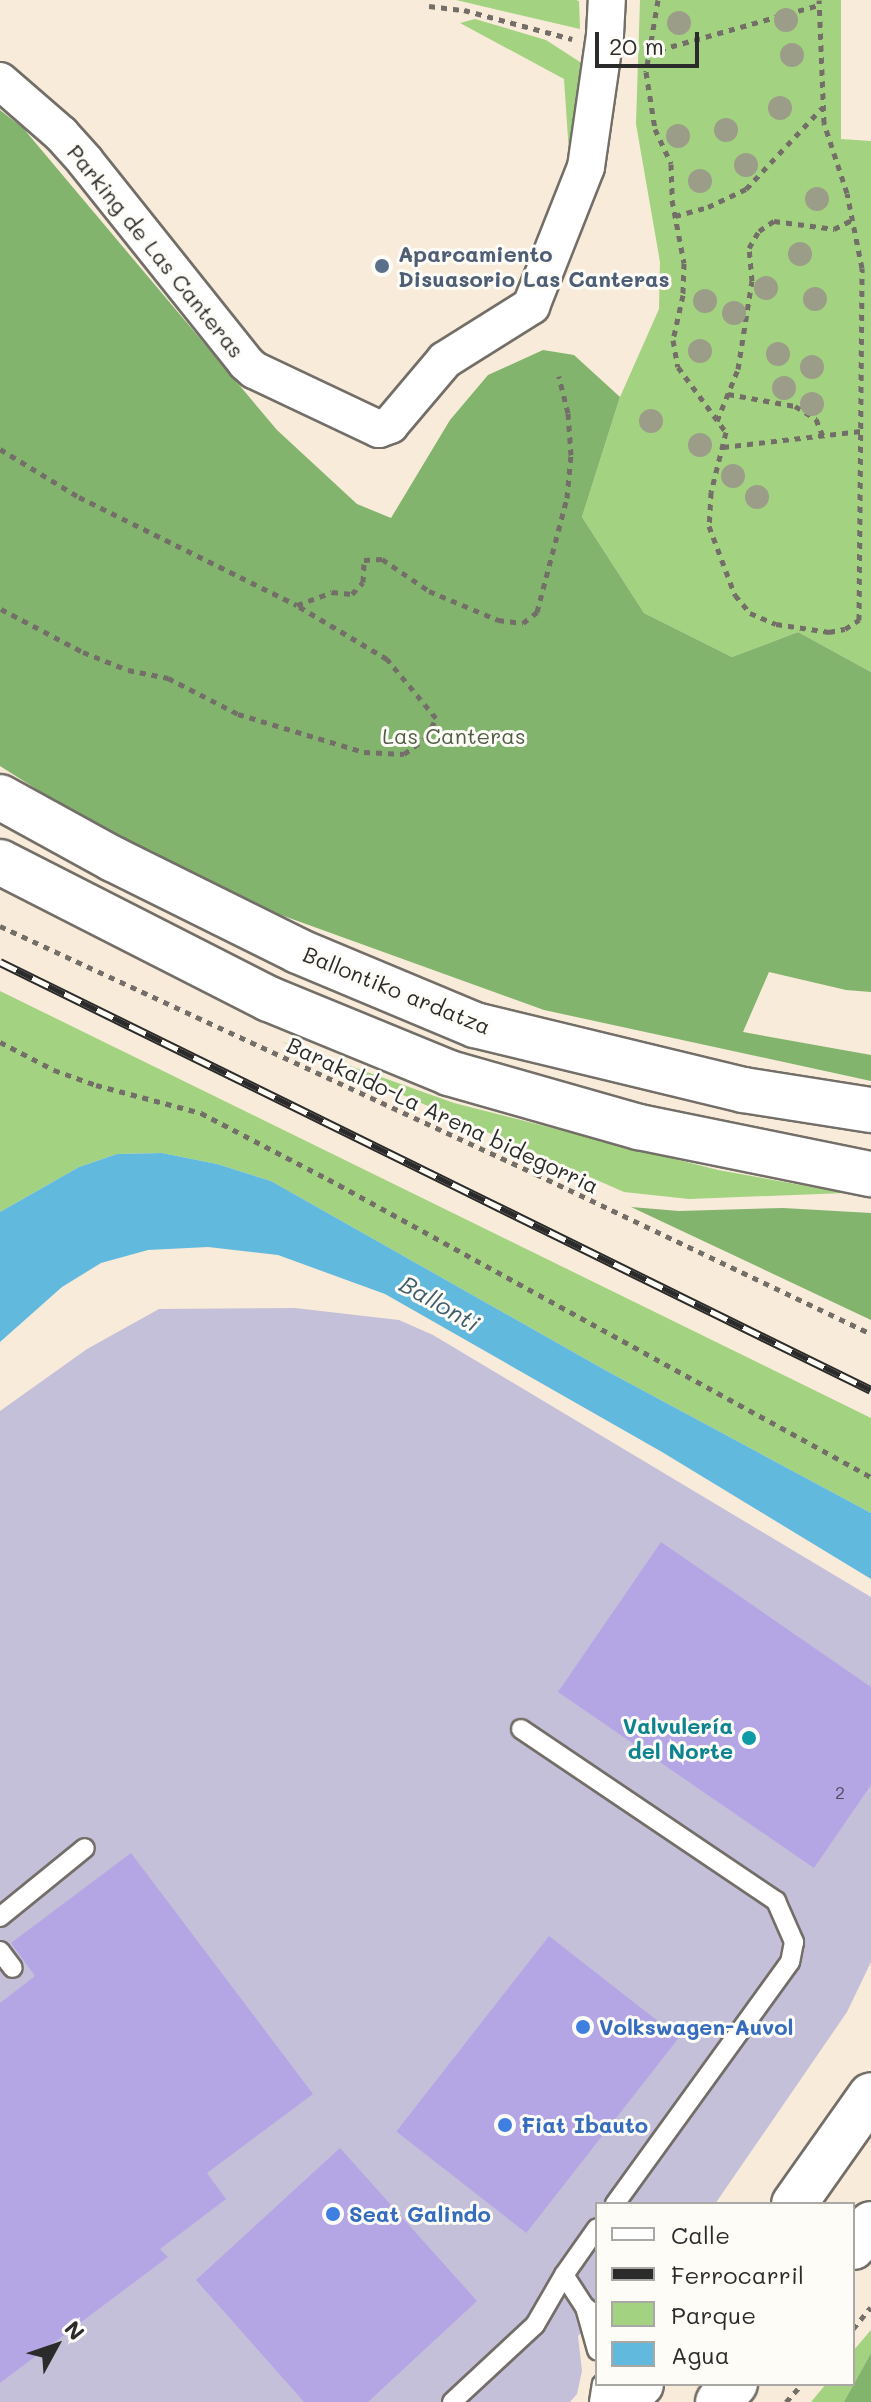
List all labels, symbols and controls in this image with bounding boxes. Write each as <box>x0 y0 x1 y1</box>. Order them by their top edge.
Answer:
scale bar <box>599 16 703 66</box>
text: 20 m <box>609 30 664 61</box>
street label: Parking de Las Canteras <box>62 139 250 363</box>
place label: Aparcamiento Disuasorio Las Canteras <box>398 240 670 292</box>
marker: Aparcamiento Disuasorio Las Canteras <box>373 257 391 275</box>
park label: Las Canteras <box>382 723 526 749</box>
street label: Ballontiko ardatza <box>299 940 495 1040</box>
street label: Barakaldo-La Arena bidegorria <box>283 1031 603 1199</box>
water label: Ballonti <box>395 1269 485 1337</box>
place label: Valvulería del Norte <box>623 1712 733 1764</box>
marker: Valvulería del Norte <box>740 1729 758 1747</box>
house number: 2 <box>835 1781 845 1803</box>
place label: Volkswagen-Auvol <box>599 2014 794 2040</box>
marker: Volkswagen-Auvol <box>574 2018 592 2036</box>
place label: Fiat Ibauto <box>521 2112 648 2138</box>
marker: Fiat Ibauto <box>496 2116 514 2134</box>
place label: Seat Galindo <box>349 2201 491 2227</box>
legend <box>595 2202 855 2386</box>
marker: Seat Galindo <box>324 2205 342 2223</box>
text: Calle <box>671 2219 730 2250</box>
text: Ferrocarril <box>671 2259 804 2290</box>
text: Parque <box>671 2299 756 2330</box>
north arrow <box>16 2306 96 2386</box>
text: N <box>58 2315 91 2346</box>
text: Agua <box>671 2339 730 2370</box>

